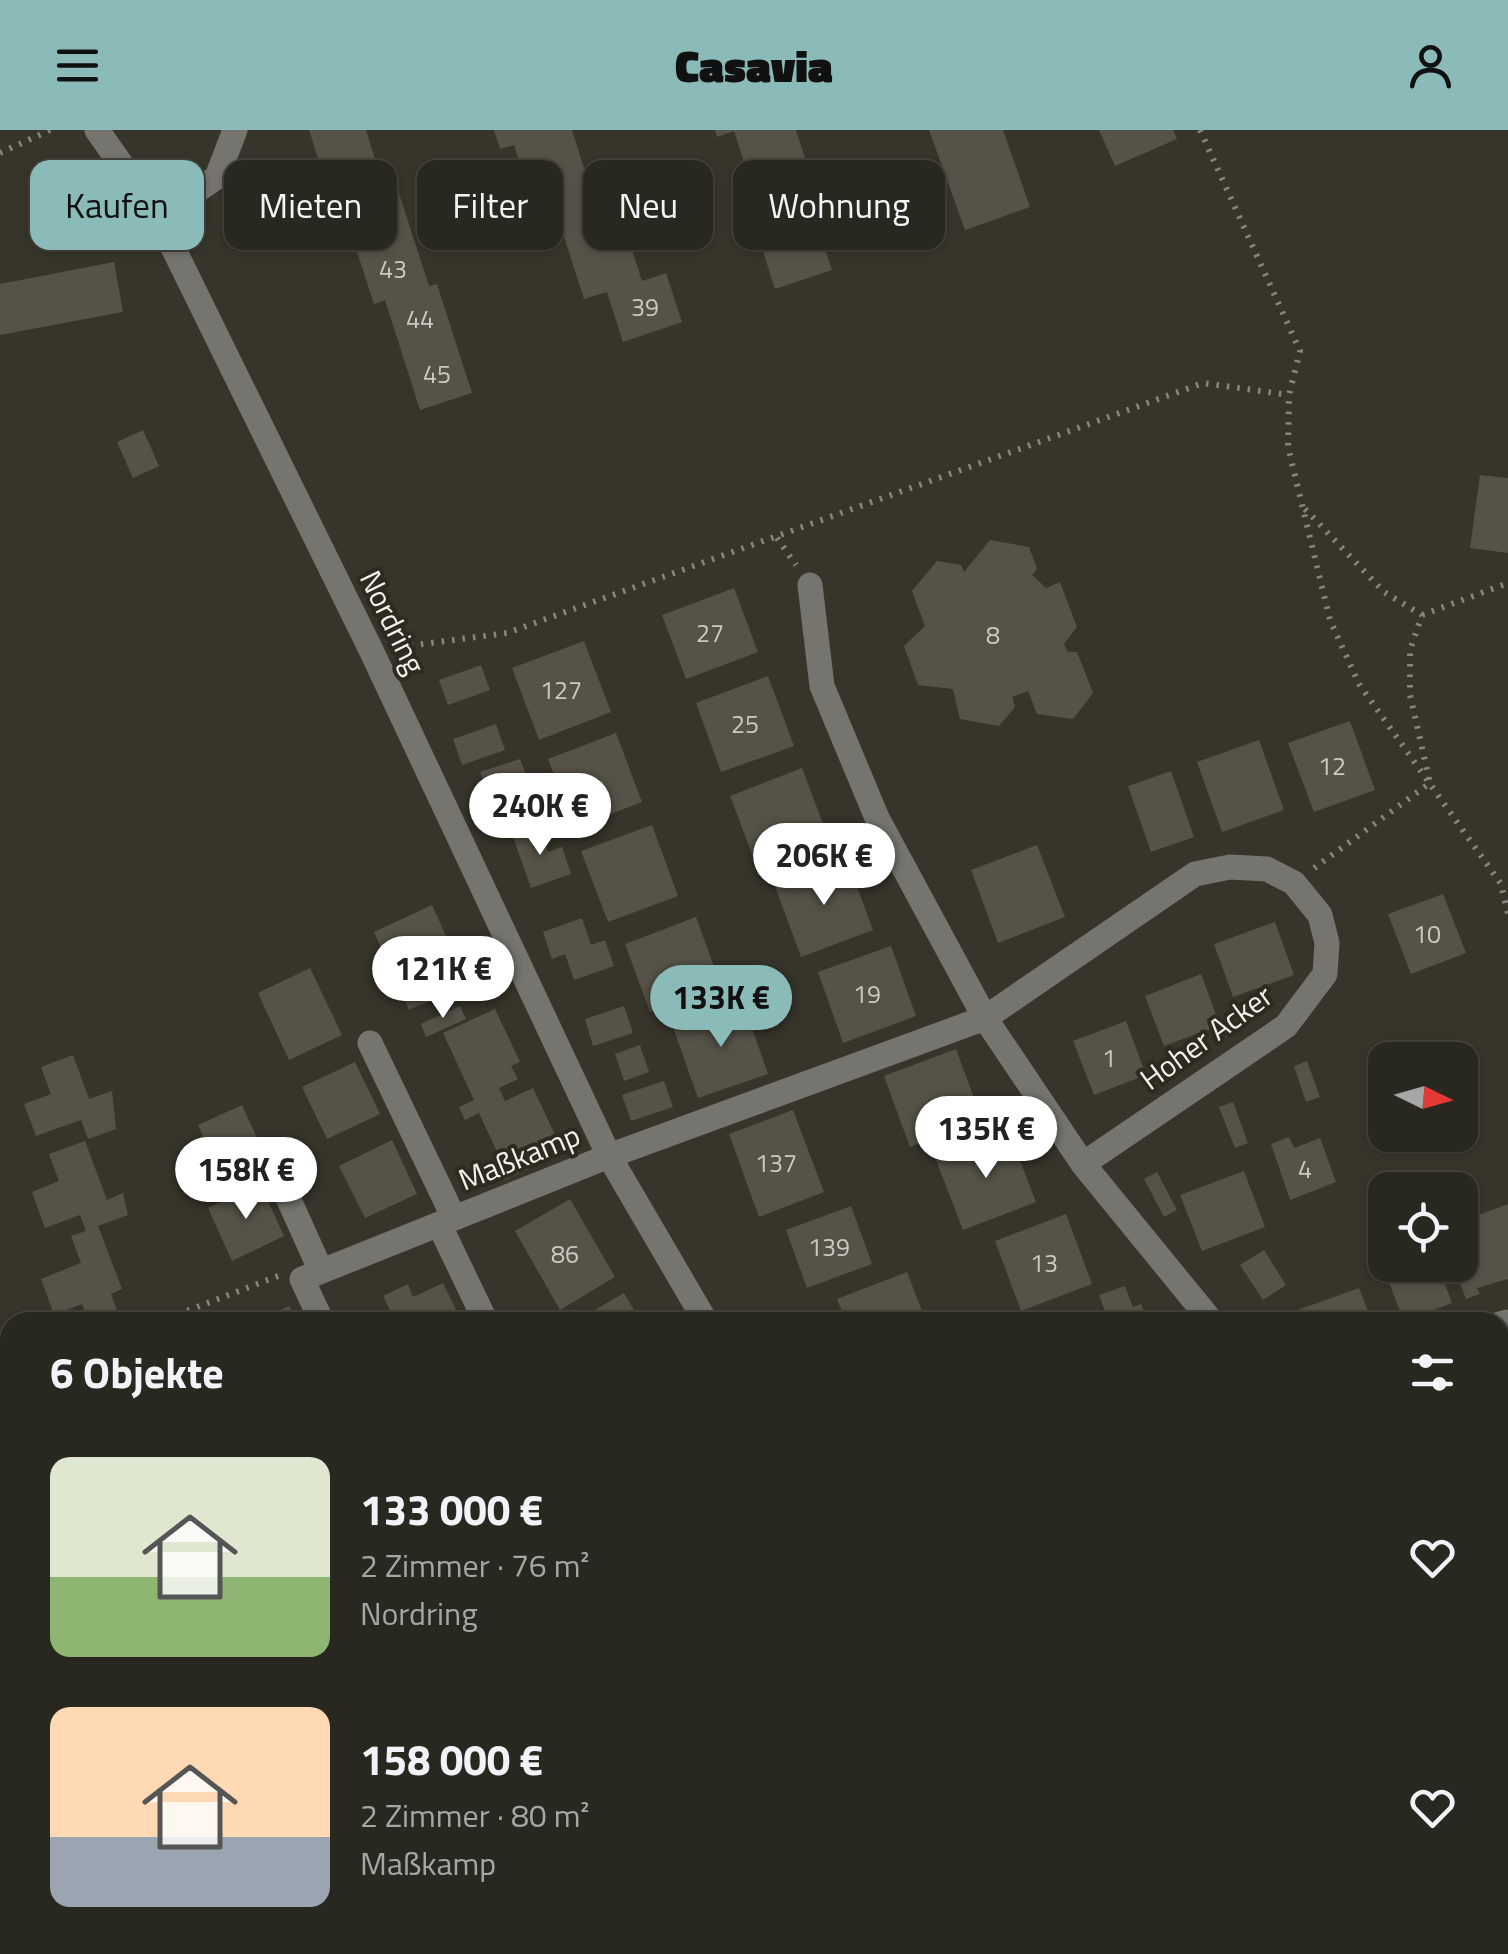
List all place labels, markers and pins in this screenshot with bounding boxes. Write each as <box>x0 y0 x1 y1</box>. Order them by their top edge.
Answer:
pin: 240K € <box>459 773 621 858</box>
pin: 206K € <box>743 823 905 908</box>
pin: 121K € <box>362 936 524 1021</box>
pin: 133K € <box>640 965 802 1050</box>
pin: 135K € <box>905 1096 1067 1181</box>
pin: 158K € <box>165 1137 327 1222</box>

